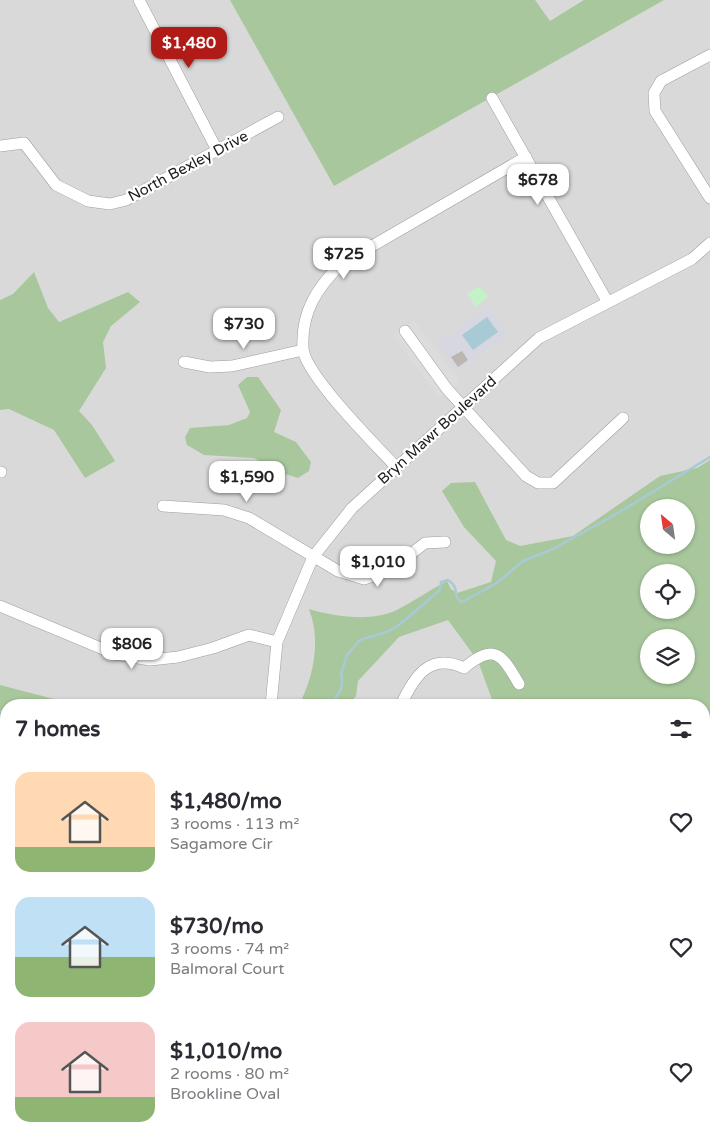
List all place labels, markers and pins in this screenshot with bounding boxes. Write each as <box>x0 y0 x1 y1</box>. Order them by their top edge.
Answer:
pin: $1,480 <box>148 27 230 69</box>
pin: $678 <box>508 164 568 206</box>
pin: $725 <box>314 238 374 280</box>
pin: $730 <box>214 308 274 350</box>
pin: $1,590 <box>206 460 288 503</box>
pin: $1,010 <box>337 546 419 588</box>
pin: $806 <box>102 628 162 670</box>

